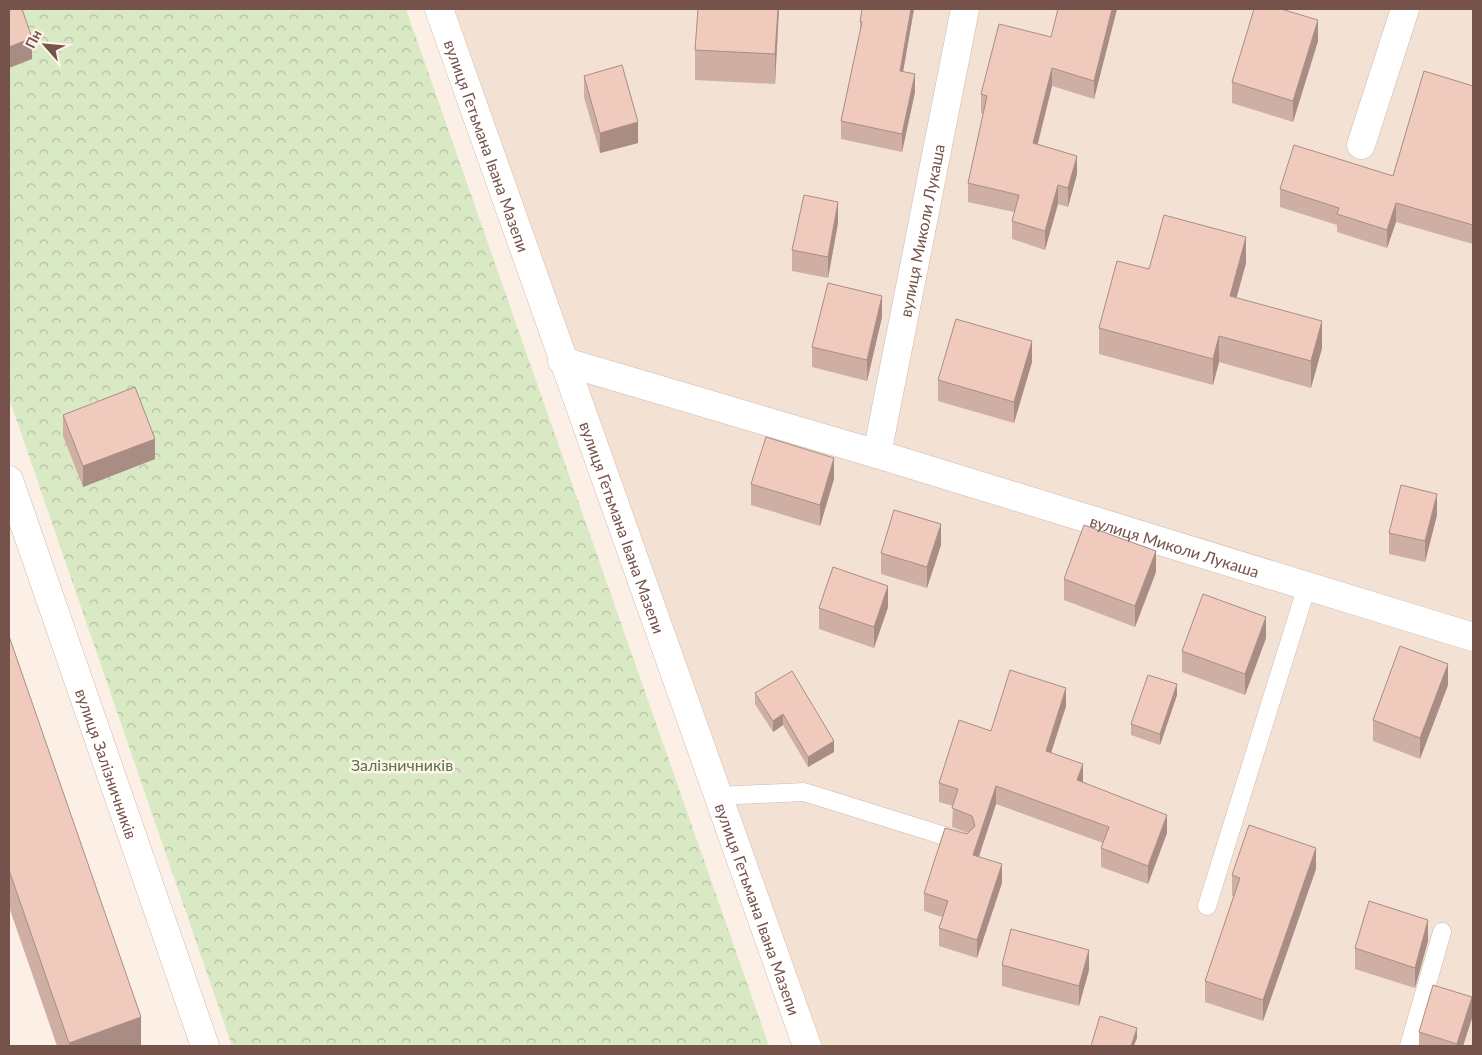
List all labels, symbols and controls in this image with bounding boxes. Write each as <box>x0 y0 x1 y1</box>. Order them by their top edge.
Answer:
north arrow <box>20 20 70 70</box>
text: Пн <box>21 27 45 51</box>
street label: вулиця Гетьмана Івана Мазепи <box>441 37 534 254</box>
street label: вулиця Миколи Лукаша <box>895 142 948 319</box>
street label: вулиця Гетьмана Івана Мазепи <box>577 419 669 636</box>
street label: вулиця Миколи Лукаша <box>1088 511 1262 580</box>
street label: вулиця Залізничників <box>72 686 142 841</box>
park label: Залізничників <box>351 755 453 774</box>
street label: вулиця Гетьмана Івана Мазепи <box>712 800 805 1018</box>

